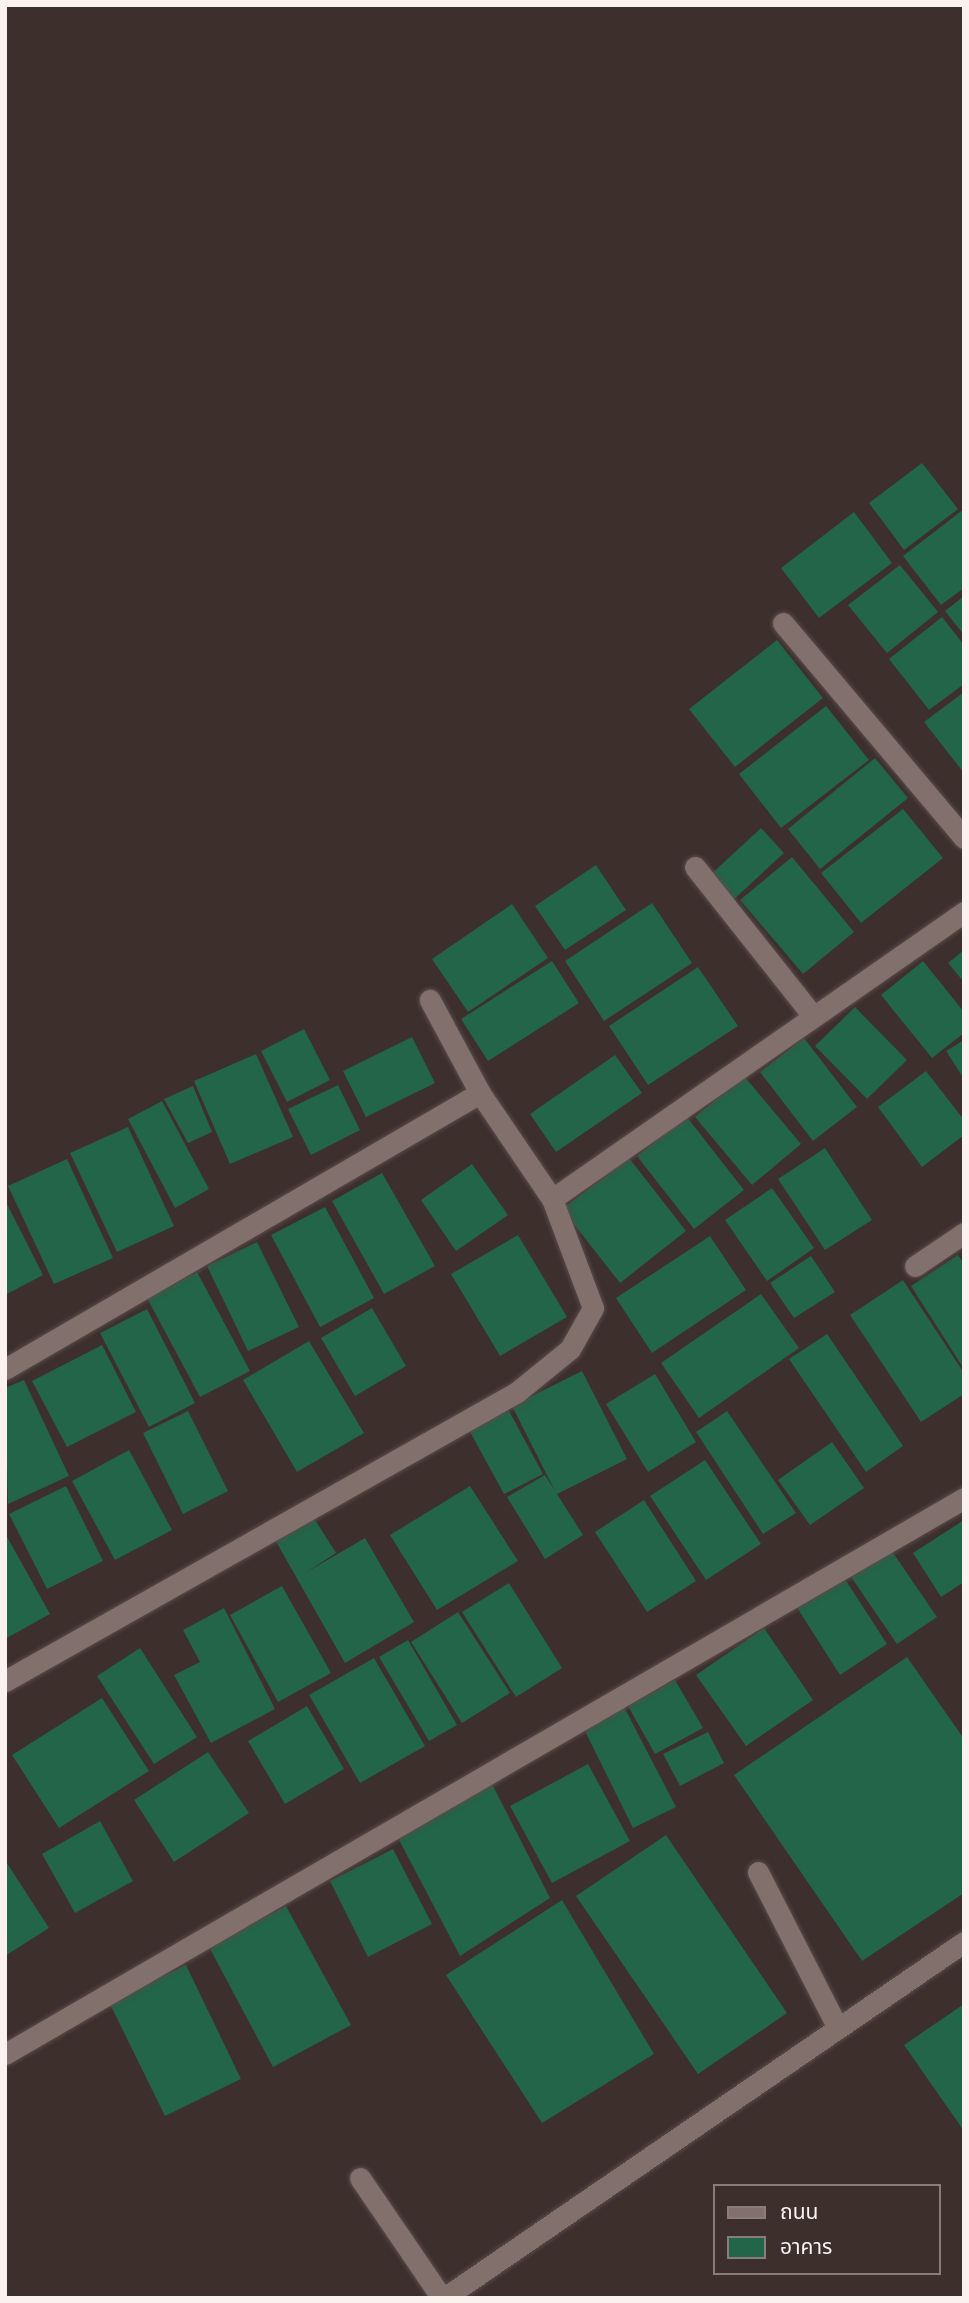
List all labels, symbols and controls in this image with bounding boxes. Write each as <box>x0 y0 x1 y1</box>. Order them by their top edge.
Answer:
legend <box>713 2184 941 2275</box>
text: ถนน <box>780 2199 818 2224</box>
text: อาคาร <box>780 2234 832 2259</box>

